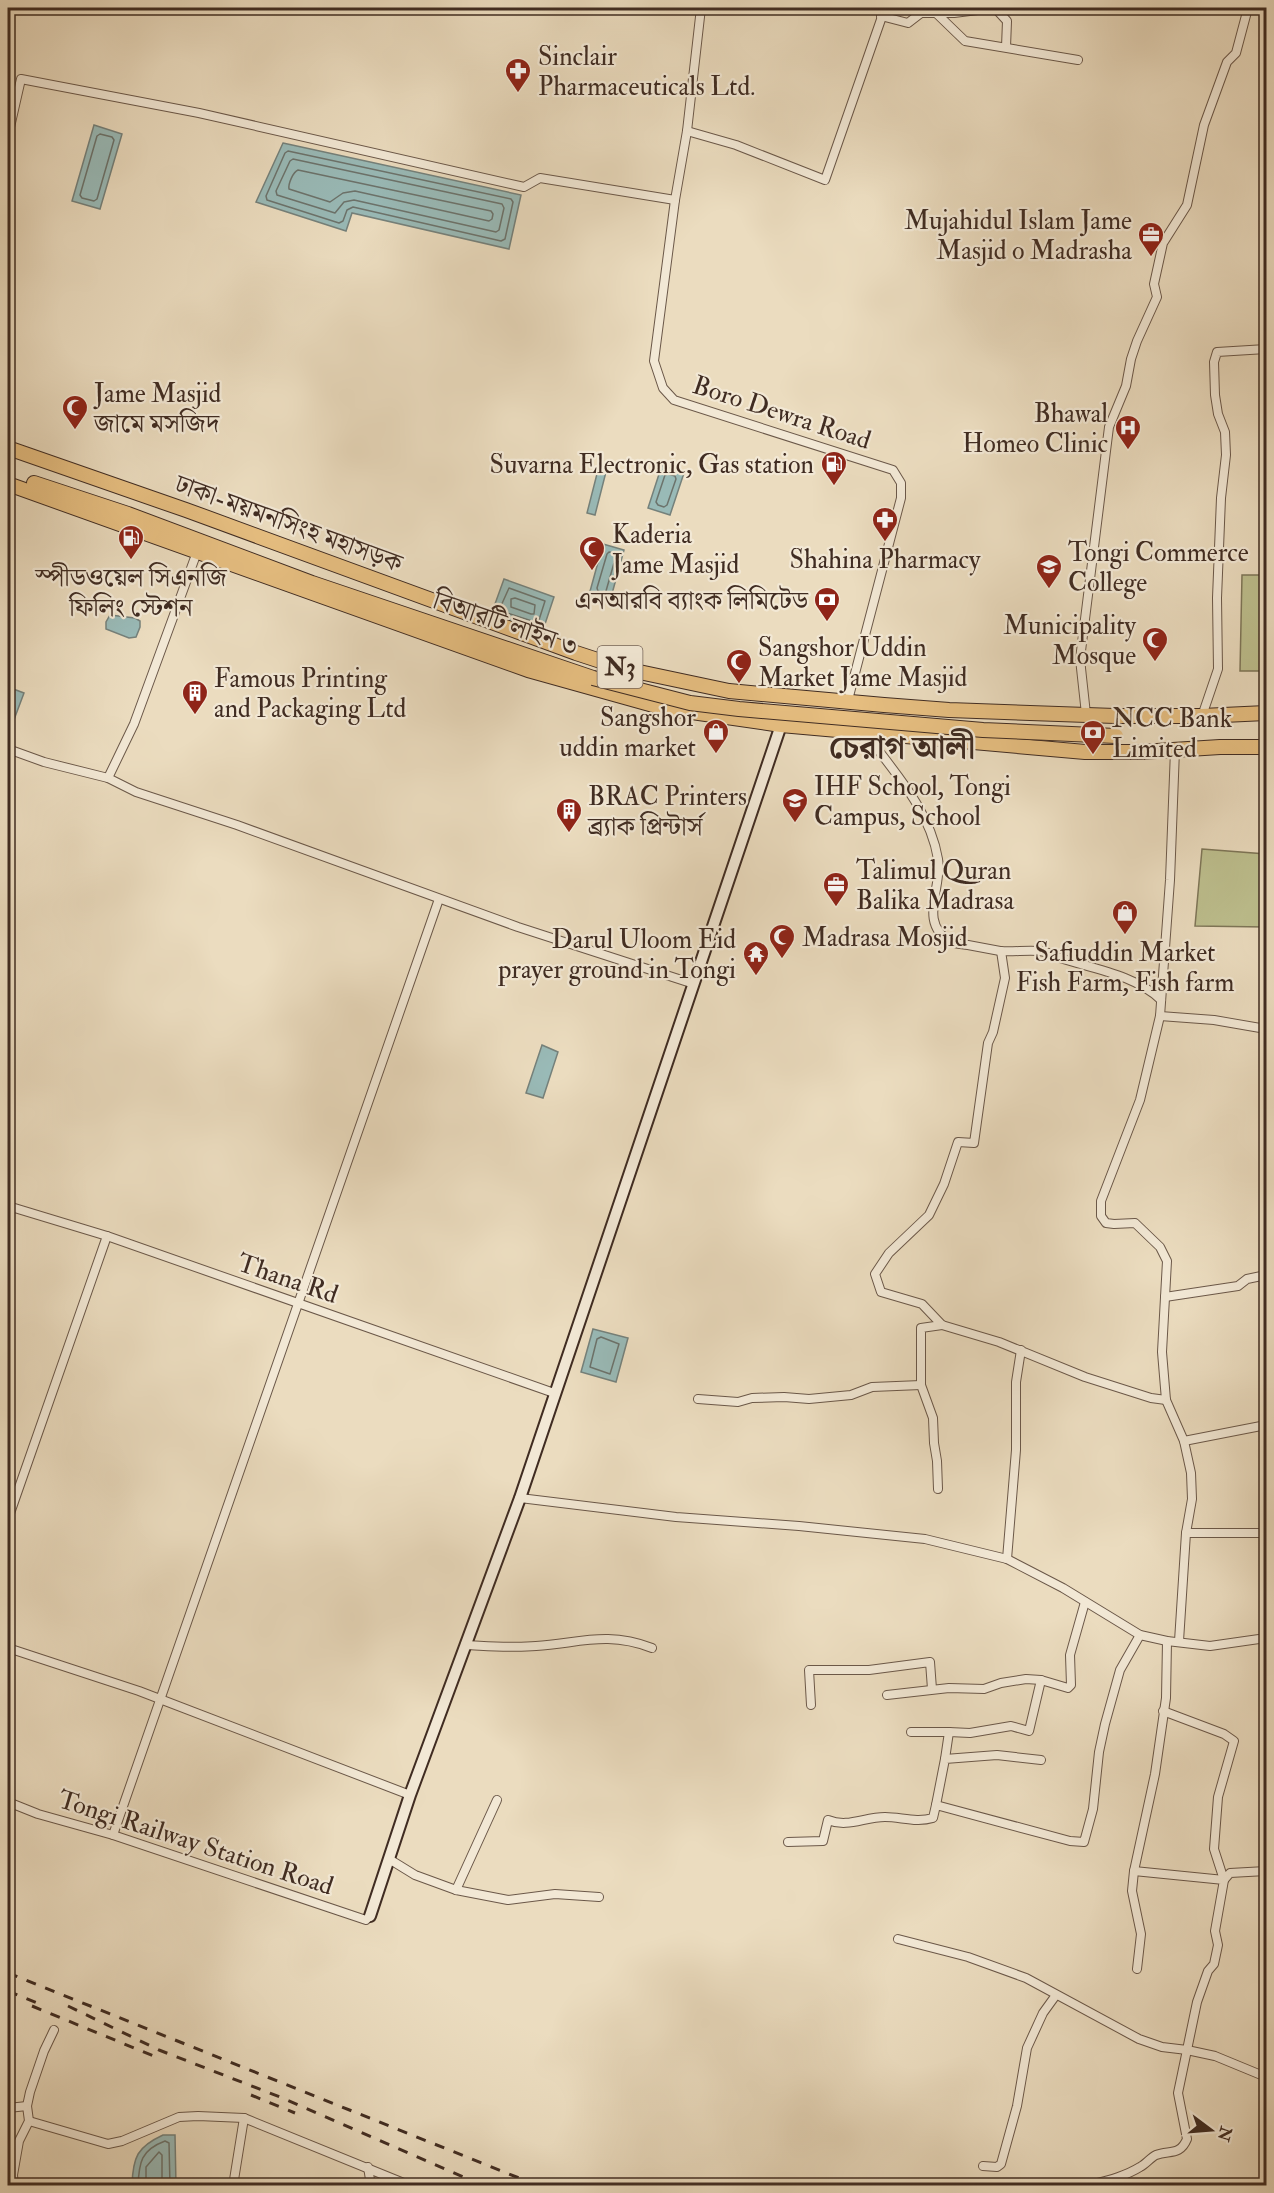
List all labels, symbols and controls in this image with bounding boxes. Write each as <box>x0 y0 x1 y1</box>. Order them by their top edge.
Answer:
place label: Sinclair Pharmaceuticals Ltd. <box>538 41 755 103</box>
pharmacy icon: Sinclair Pharmaceuticals Ltd. <box>503 56 533 94</box>
place label: Mujahidul Islam Jame Masjid o Madrasha <box>904 205 1132 267</box>
office icon: Mujahidul Islam Jame Masjid o Madrasha <box>1136 220 1166 258</box>
street label: Boro Dewra Road <box>689 369 875 457</box>
place label: Jame Masjid জামে মসজিদ <box>93 378 221 440</box>
mosque icon: Jame Masjid জামে মসজিদ <box>60 393 90 431</box>
place label: Bhawal Homeo Clinic <box>962 398 1108 460</box>
hospital icon: Bhawal Homeo Clinic <box>1113 413 1143 451</box>
place label: Suvarna Electronic, Gas station <box>490 449 814 481</box>
fuel station icon: Suvarna Electronic, Gas station <box>819 449 849 487</box>
street label: ঢাকা-ময়মনসিংহ মহাসড়ক <box>170 468 408 581</box>
pharmacy icon: Shahina Pharmacy <box>870 505 900 543</box>
place label: Kaderia Jame Masjid <box>611 519 739 581</box>
fuel station icon: স্পীডওয়েল সিএনজি ফিলিং স্টেশন <box>116 523 146 561</box>
mosque icon: Kaderia Jame Masjid <box>577 534 607 572</box>
place label: Tongi Commerce College <box>1068 537 1249 599</box>
place label: Shahina Pharmacy <box>790 544 981 576</box>
school or university icon: Tongi Commerce College <box>1034 552 1064 590</box>
place label: স্পীডওয়েল সিএনজি ফিলিং স্টেশন <box>34 562 228 624</box>
street label: বিআরটি লাইন ৩ <box>428 584 582 664</box>
place label: এনআরবি ব্যাংক লিমিটেড <box>575 585 809 617</box>
bank icon: এনআরবি ব্যাংক লিমিটেড <box>812 585 842 623</box>
place label: Municipality Mosque <box>1003 610 1137 672</box>
mosque icon: Municipality Mosque <box>1140 625 1170 663</box>
place label: Sangshor Uddin Market Jame Masjid <box>758 632 968 694</box>
road number: N3 <box>598 646 642 688</box>
mosque icon: Sangshor Uddin Market Jame Masjid <box>724 647 754 685</box>
place label: Famous Printing and Packaging Ltd <box>214 663 407 725</box>
building icon: Famous Printing and Packaging Ltd <box>180 678 210 716</box>
place label: Sangshor uddin market <box>559 702 696 764</box>
place label: NCC Bank Limited <box>1112 703 1233 765</box>
shop icon: Sangshor uddin market <box>701 717 731 755</box>
bank icon: NCC Bank Limited <box>1078 718 1108 756</box>
district label: চেরাগ আলী <box>829 728 975 768</box>
place label: IHF School, Tongi Campus, School <box>814 771 1011 834</box>
place label: BRAC Printers ব্র্যাক প্রিন্টার্স <box>587 781 747 843</box>
school or university icon: IHF School, Tongi Campus, School <box>780 786 810 824</box>
building icon: BRAC Printers ব্র্যাক প্রিন্টার্স <box>554 796 584 834</box>
place label: Talimul Quran Balika Madrasa <box>856 855 1014 917</box>
office icon: Talimul Quran Balika Madrasa <box>821 870 851 908</box>
shop icon: Safiuddin Market Fish Farm, Fish farm <box>1110 898 1140 936</box>
mosque icon: Madrasa Mosjid <box>767 922 797 960</box>
place label: Madrasa Mosjid <box>802 922 968 954</box>
place label: Darul Uloom Eid prayer ground in Tongi <box>497 924 736 987</box>
place label: Safiuddin Market Fish Farm, Fish farm <box>1016 937 1234 999</box>
temple icon: Darul Uloom Eid prayer ground in Tongi <box>741 939 771 977</box>
street label: Thana Rd <box>233 1247 342 1311</box>
street label: Tongi Railway Station Road <box>54 1783 338 1903</box>
north arrow <box>1181 2100 1241 2160</box>
text: N <box>1213 2123 1236 2144</box>

